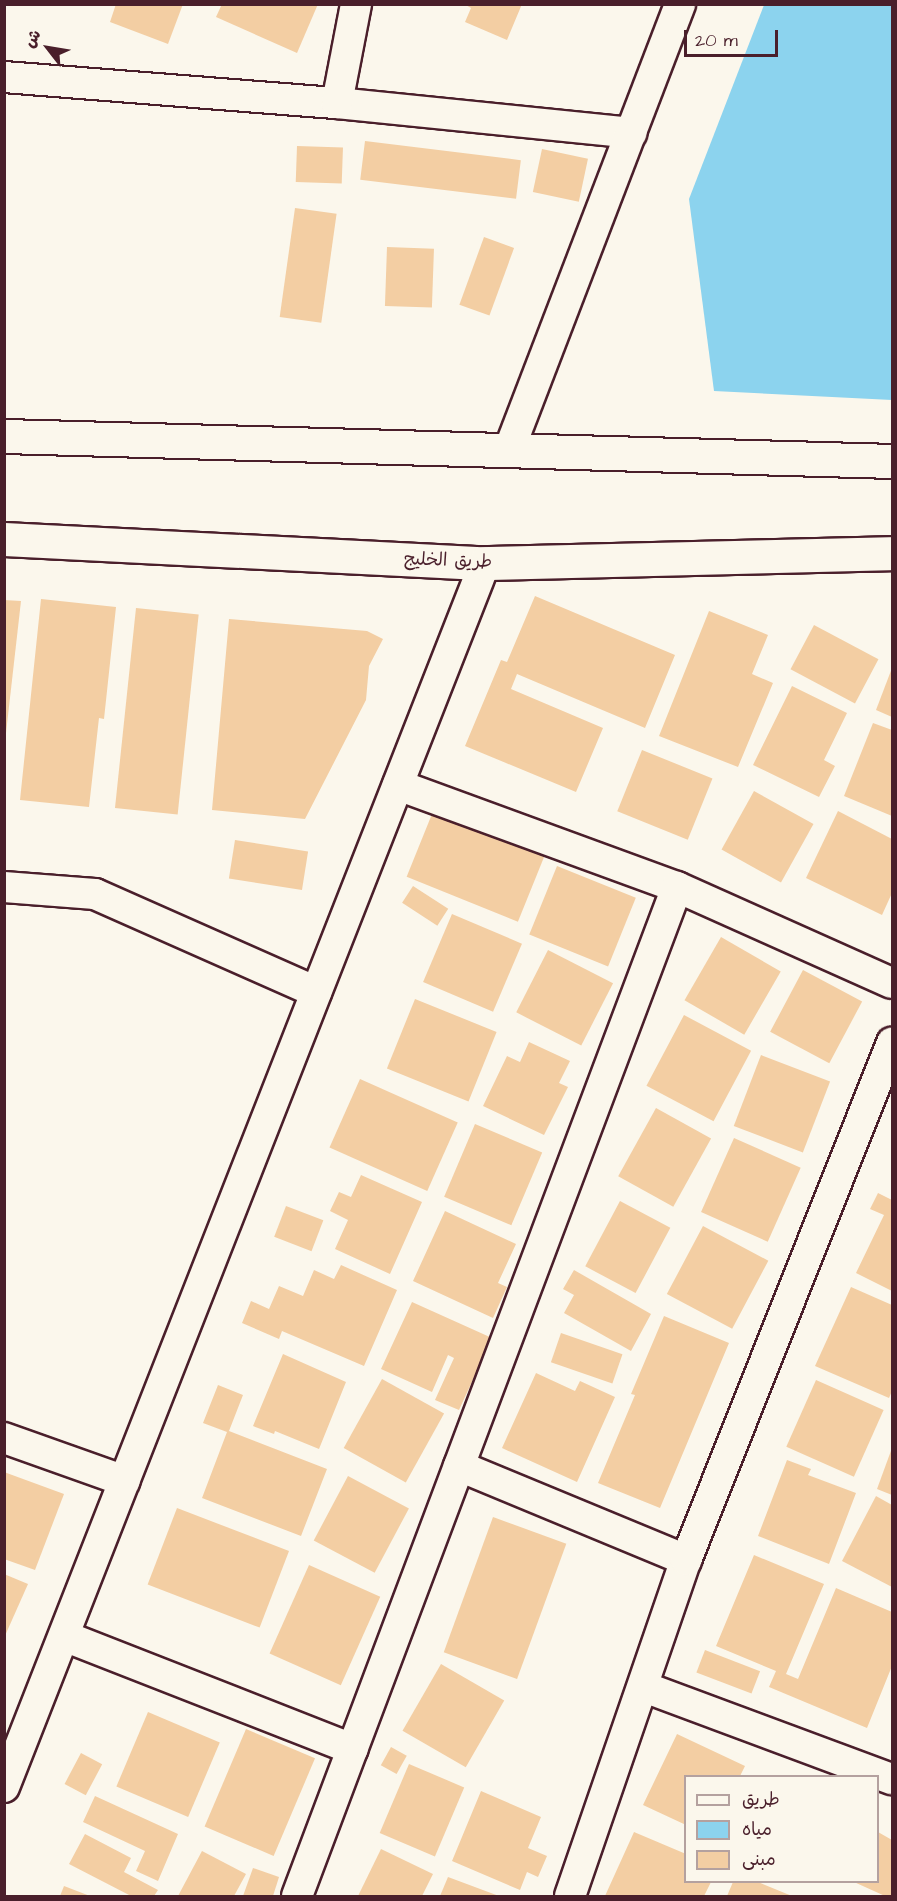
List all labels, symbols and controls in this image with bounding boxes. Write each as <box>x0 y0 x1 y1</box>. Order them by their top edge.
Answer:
north arrow <box>18 18 78 78</box>
scale bar <box>687 18 782 56</box>
text: ش <box>19 26 47 52</box>
text: 20 m <box>695 28 738 53</box>
street label: طريق الخليج <box>403 549 493 573</box>
legend <box>684 1775 879 1883</box>
text: طريق <box>742 1787 780 1812</box>
text: مياه <box>742 1817 772 1842</box>
text: مبنى <box>742 1847 776 1872</box>

